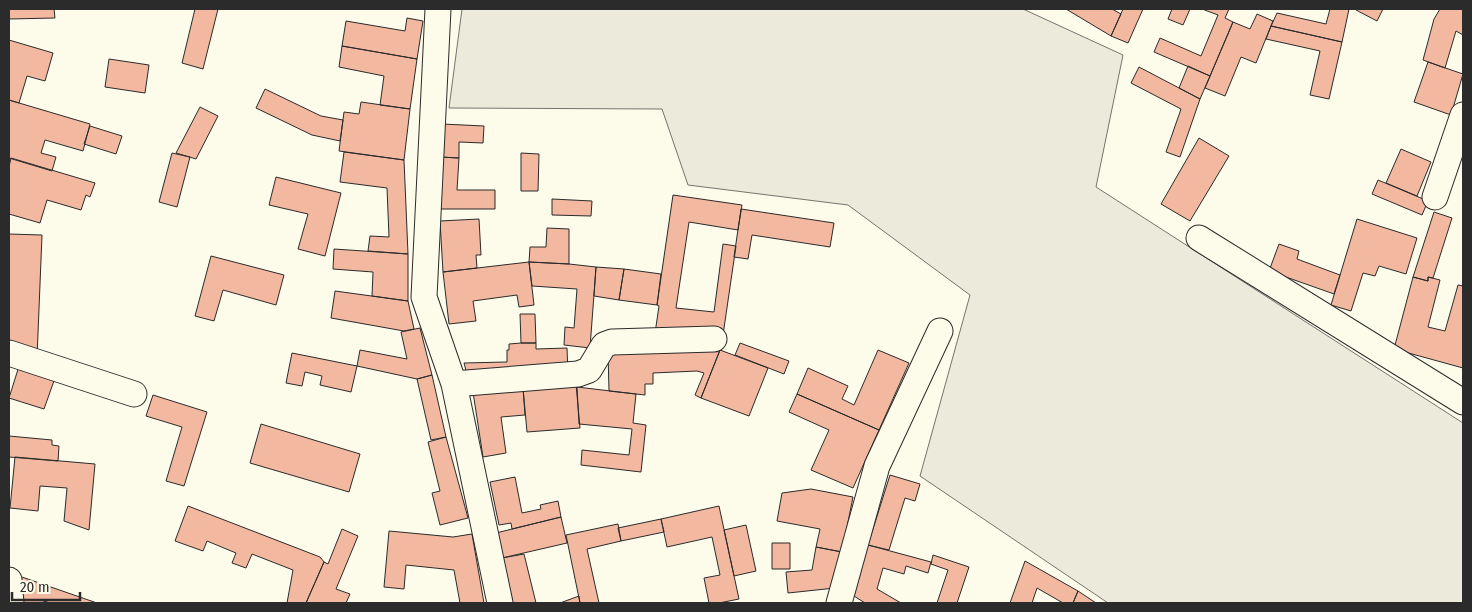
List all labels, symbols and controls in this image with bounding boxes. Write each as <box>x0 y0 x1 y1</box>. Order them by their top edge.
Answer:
scale bar <box>12 570 80 602</box>
text: 20 m <box>20 578 50 596</box>

